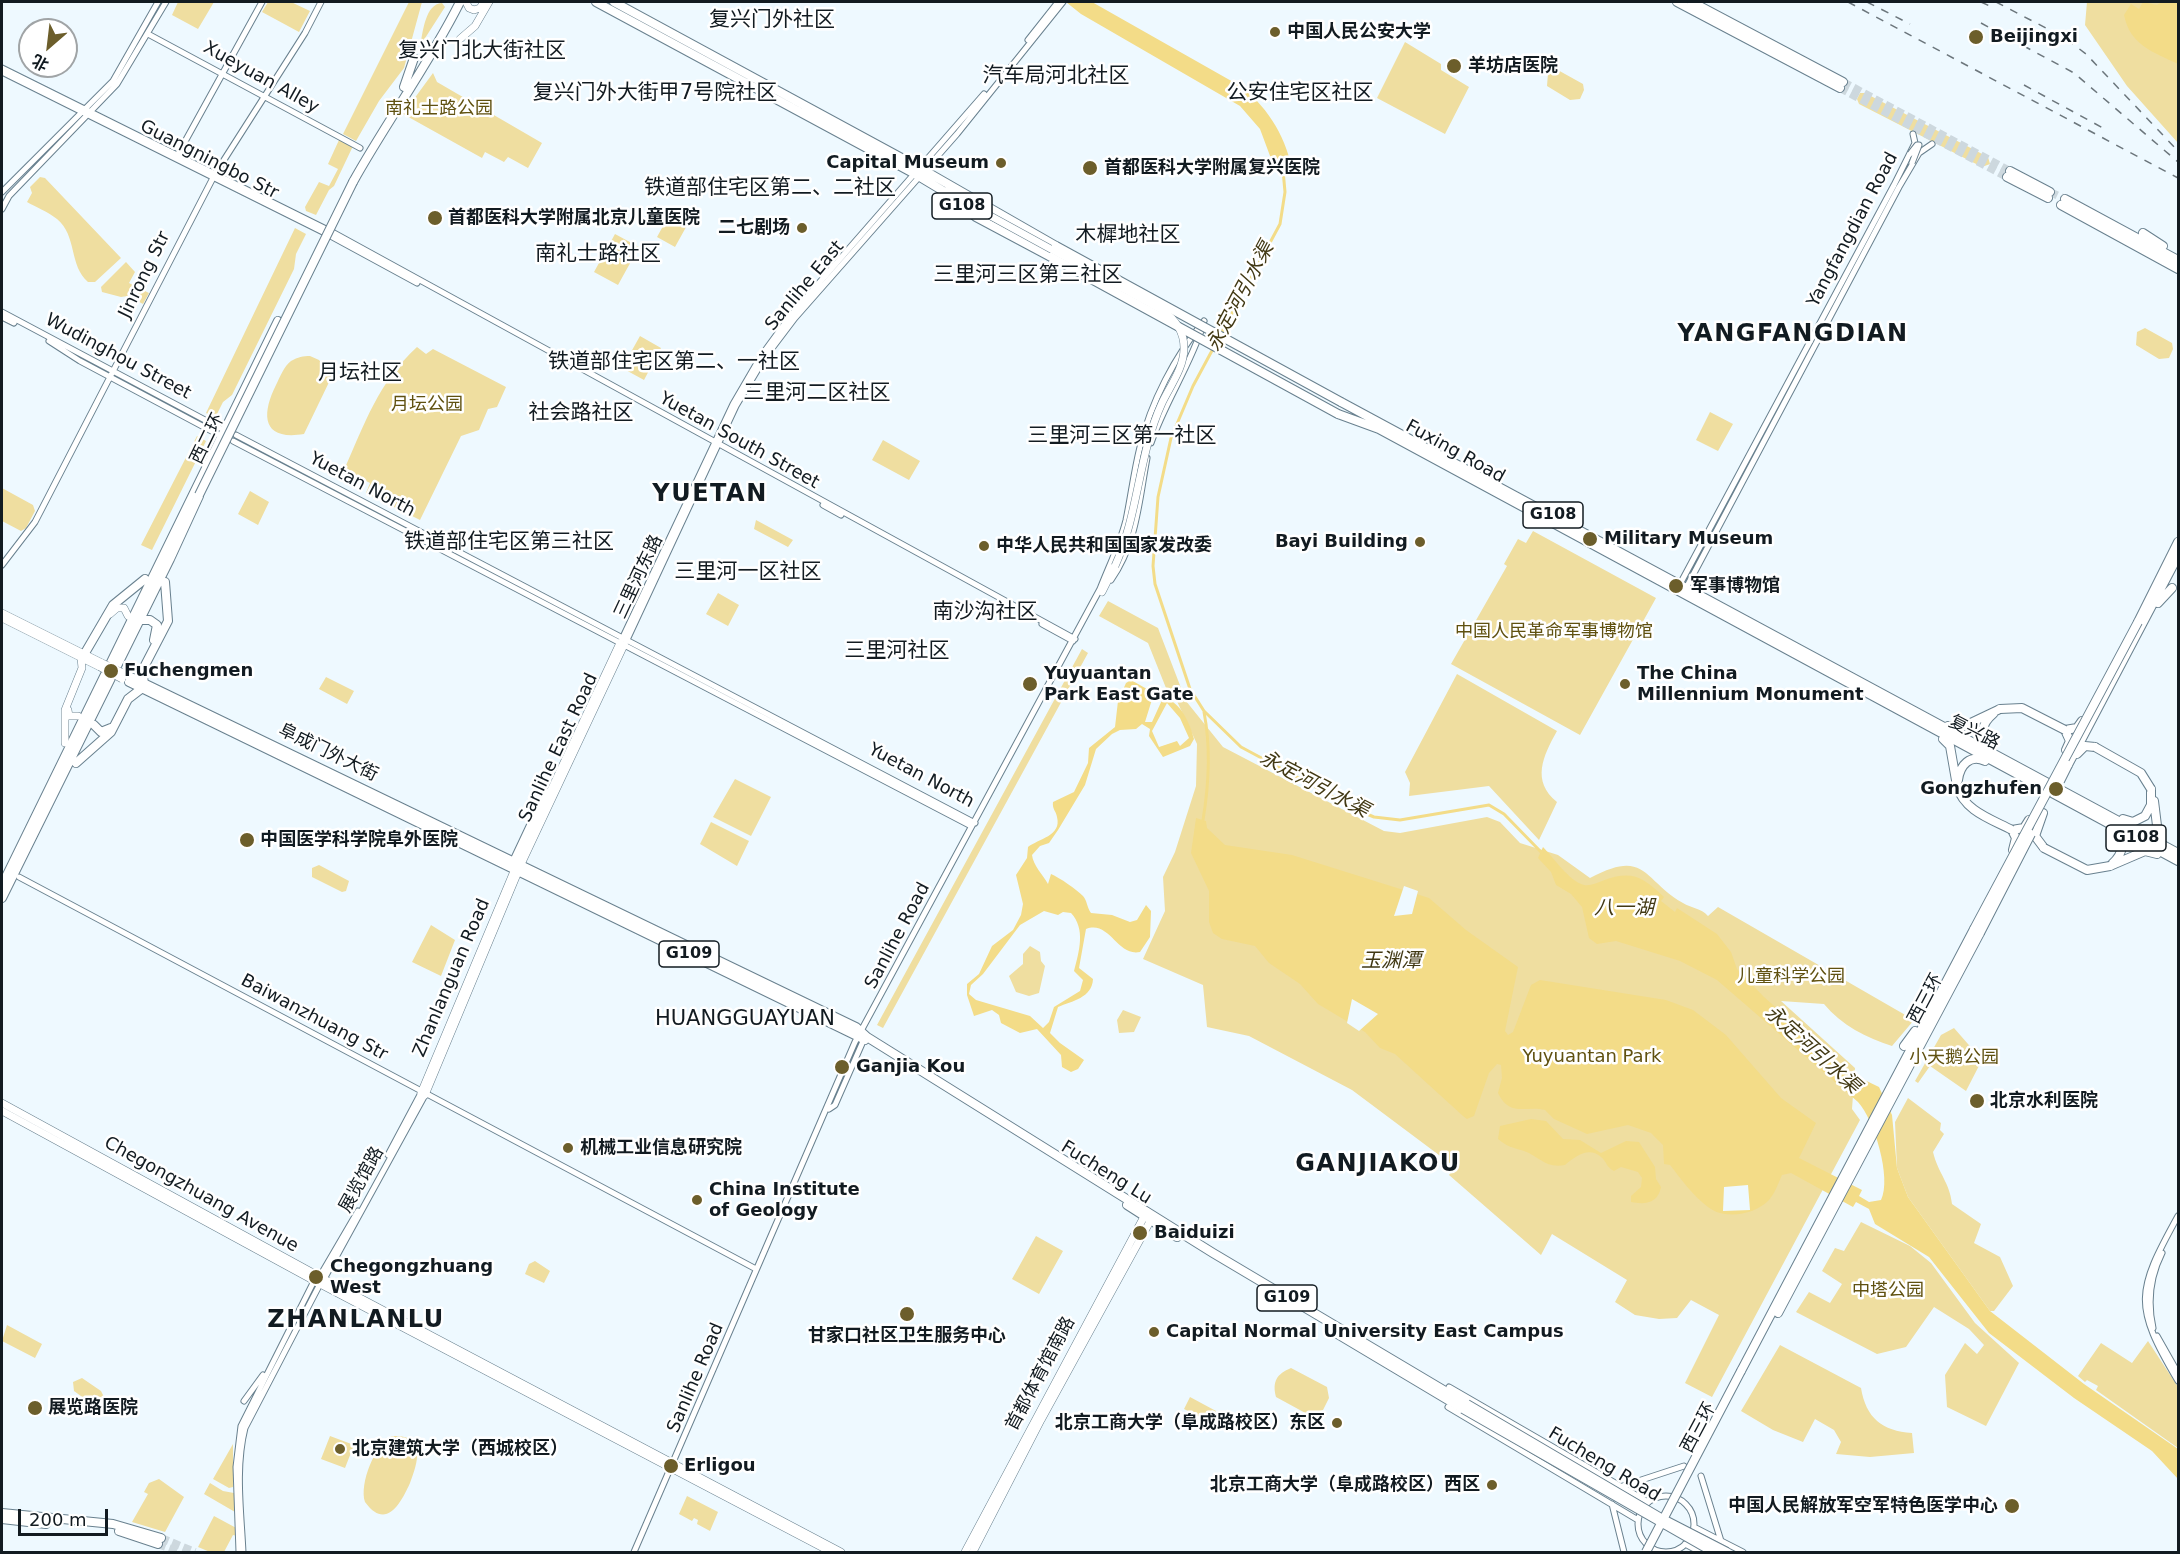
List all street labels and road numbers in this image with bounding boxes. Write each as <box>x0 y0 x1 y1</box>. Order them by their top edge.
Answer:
street label: Xueyuan Alley <box>199 37 323 119</box>
street label: Guangningbo Str <box>136 116 282 204</box>
street label: Yangfangdian Road <box>1803 149 1903 311</box>
road number: G108 <box>932 193 992 219</box>
street label: Jinrong Str <box>115 228 175 322</box>
street label: Sanlihe East <box>761 237 849 335</box>
street label: Wudinghou Street <box>41 309 195 405</box>
street label: Yuetan South Street <box>655 388 823 494</box>
street label: 西二环 <box>186 410 230 468</box>
street label: Fuxing Road <box>1402 416 1508 488</box>
street label: Yuetan North <box>305 448 419 522</box>
road number: G108 <box>1523 502 1583 528</box>
street label: 三里河东路 <box>610 532 668 622</box>
street label: Sanlihe East Road <box>515 670 603 826</box>
street label: 复兴路 <box>1945 711 2003 755</box>
street label: 阜成门外大街 <box>275 720 381 786</box>
street label: Yuetan North <box>864 739 978 813</box>
road number: G108 <box>2106 825 2166 851</box>
street label: Sanlihe Road <box>861 879 935 993</box>
street label: Zhanlanguan Road <box>409 896 495 1060</box>
road number: G109 <box>659 941 719 967</box>
street label: Baiwanzhuang Str <box>237 970 391 1066</box>
street label: 西三环 <box>1904 970 1948 1028</box>
street label: Chegongzhuang Avenue <box>100 1132 302 1258</box>
street label: Fucheng Lu <box>1057 1137 1155 1209</box>
street label: 展览馆路 <box>335 1143 389 1217</box>
road number: G109 <box>1257 1285 1317 1311</box>
street label: 首都体育馆南路 <box>1002 1313 1080 1435</box>
street label: Sanlihe Road <box>663 1320 729 1436</box>
street label: 西三环 <box>1677 1399 1721 1457</box>
street label: Fucheng Road <box>1544 1423 1664 1507</box>

